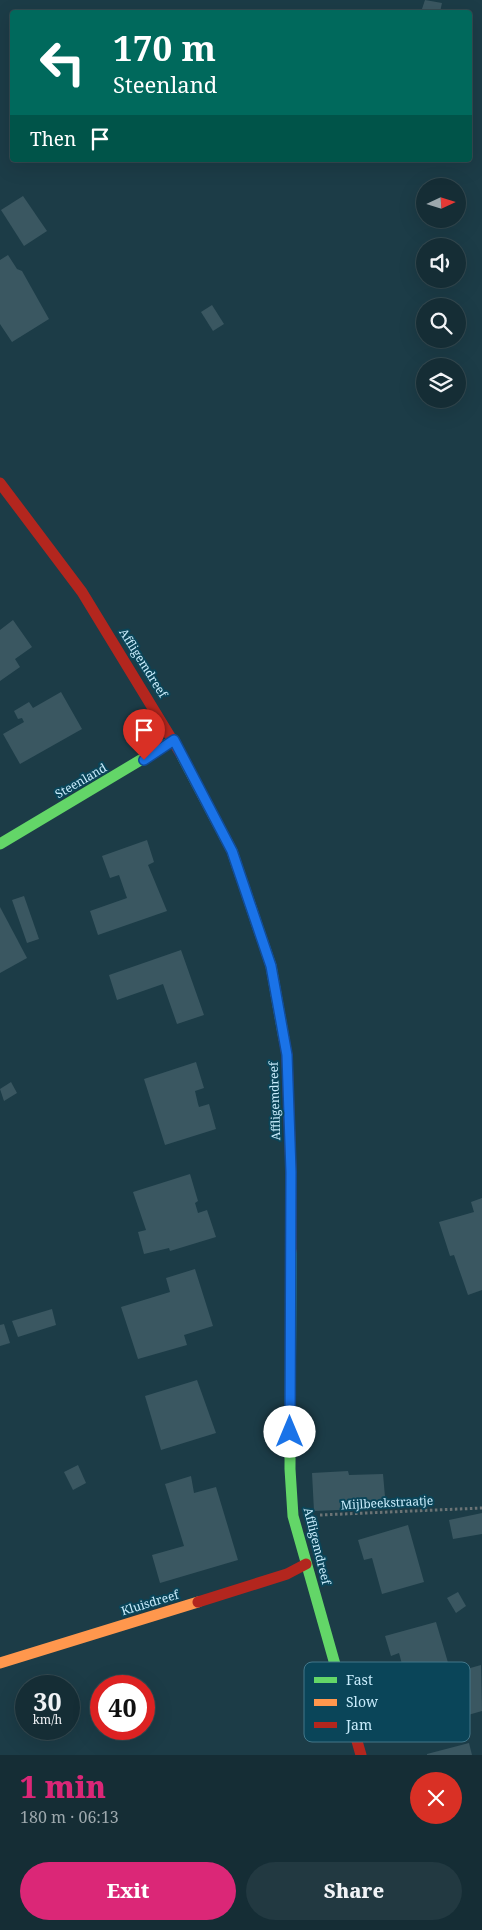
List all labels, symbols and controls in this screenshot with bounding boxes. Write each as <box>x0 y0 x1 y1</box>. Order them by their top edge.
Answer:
text: 170 m <box>113 24 216 71</box>
icon: left <box>30 30 95 95</box>
text: Steenland <box>113 69 217 99</box>
icon: arrive <box>86 125 114 153</box>
text: Then <box>30 126 76 152</box>
north arrow <box>416 178 466 228</box>
map controls <box>416 178 466 408</box>
button: sound <box>416 238 466 288</box>
button: search <box>416 298 466 348</box>
button: layers <box>416 358 466 408</box>
street label: Affligemdreef <box>115 625 172 702</box>
pin <box>123 709 165 760</box>
icon: arrive <box>130 716 158 744</box>
street label: Steenland <box>52 759 110 802</box>
street label: Affligemdreef <box>265 1060 284 1141</box>
position arrow <box>263 1405 315 1457</box>
street label: Mijlbeekstraatje <box>340 1492 434 1513</box>
street label: Affligemdreef <box>300 1506 336 1588</box>
street label: Kluisdreef <box>119 1585 182 1619</box>
legend <box>304 1662 470 1742</box>
text: Fast <box>346 1670 373 1689</box>
speed limit sign: 40 <box>90 1675 155 1740</box>
text: 30 <box>33 1684 62 1718</box>
text: Slow <box>346 1692 379 1711</box>
text: km/h <box>33 1711 62 1728</box>
text: Jam <box>345 1715 372 1734</box>
text: 1 min <box>20 1766 106 1807</box>
button: close <box>410 1772 462 1824</box>
text: 180 m · 06:13 <box>20 1806 119 1828</box>
button: Exit <box>20 1862 236 1920</box>
button: Share <box>246 1862 462 1920</box>

